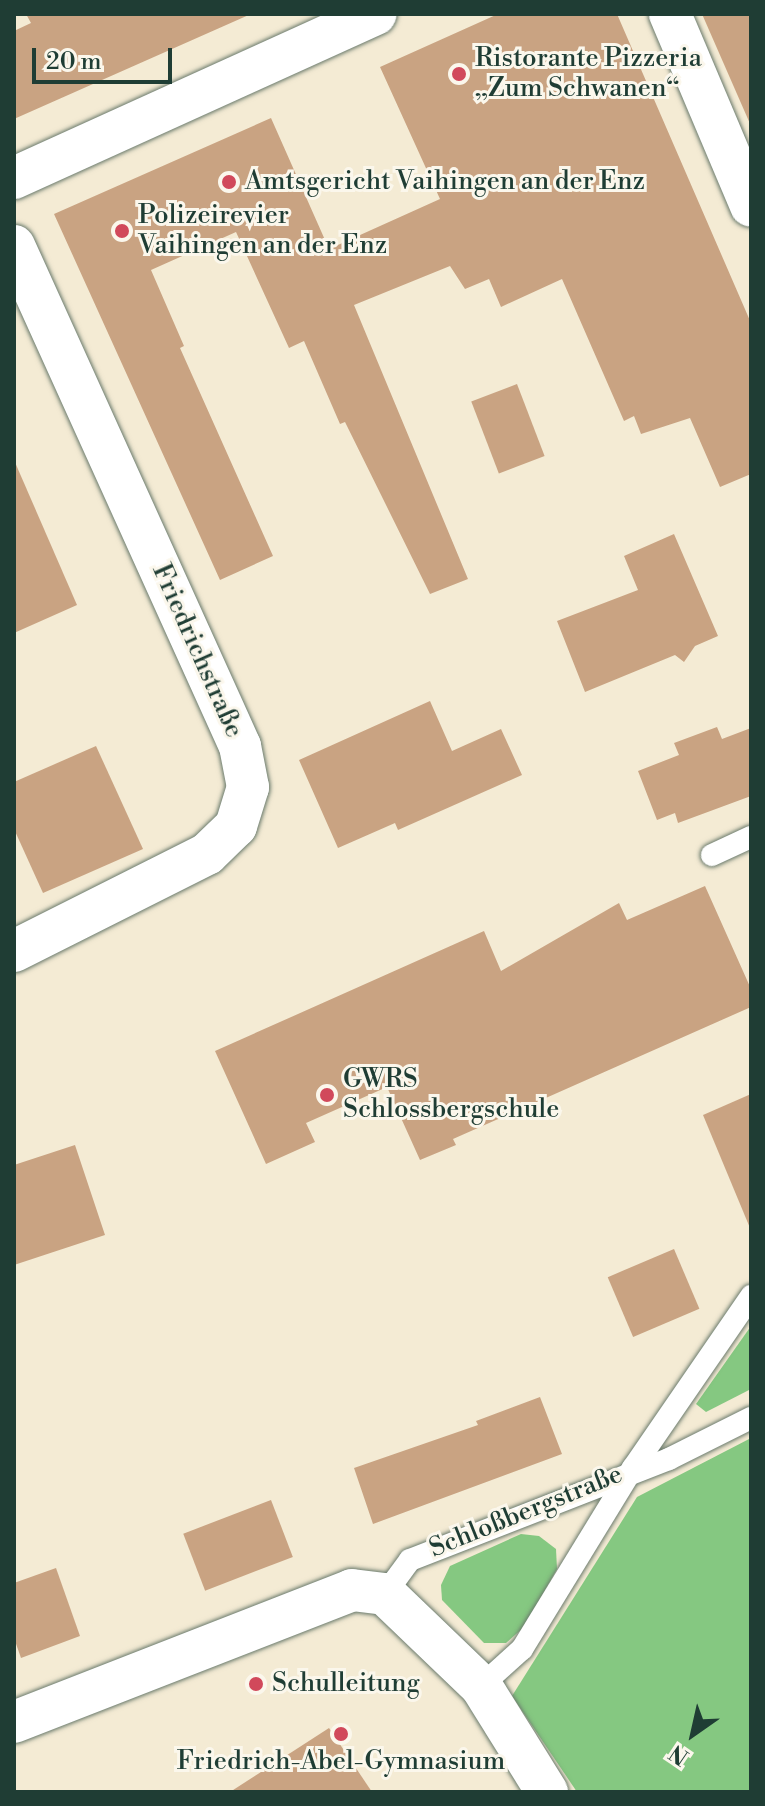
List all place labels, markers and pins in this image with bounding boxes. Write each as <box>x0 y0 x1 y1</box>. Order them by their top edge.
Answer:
place label: Ristorante Pizzeria „Zum Schwanen“ <box>475 43 702 104</box>
marker: Ristorante Pizzeria „Zum Schwanen“ <box>450 65 468 83</box>
place label: Amtsgericht Vaihingen an der Enz <box>245 166 645 198</box>
marker: Amtsgericht Vaihingen an der Enz <box>220 173 238 191</box>
place label: Polizeirevier Vaihingen an der Enz <box>138 200 387 262</box>
marker: Polizeirevier Vaihingen an der Enz <box>113 222 131 240</box>
place label: GWRS Schlossbergschule <box>343 1064 559 1126</box>
marker: GWRS Schlossbergschule <box>318 1086 336 1104</box>
place label: Schulleitung <box>272 1668 420 1700</box>
marker: Schulleitung <box>247 1675 265 1693</box>
marker: Friedrich-Abel-Gymnasium <box>332 1725 350 1743</box>
place label: Friedrich-Abel-Gymnasium <box>177 1746 505 1778</box>

